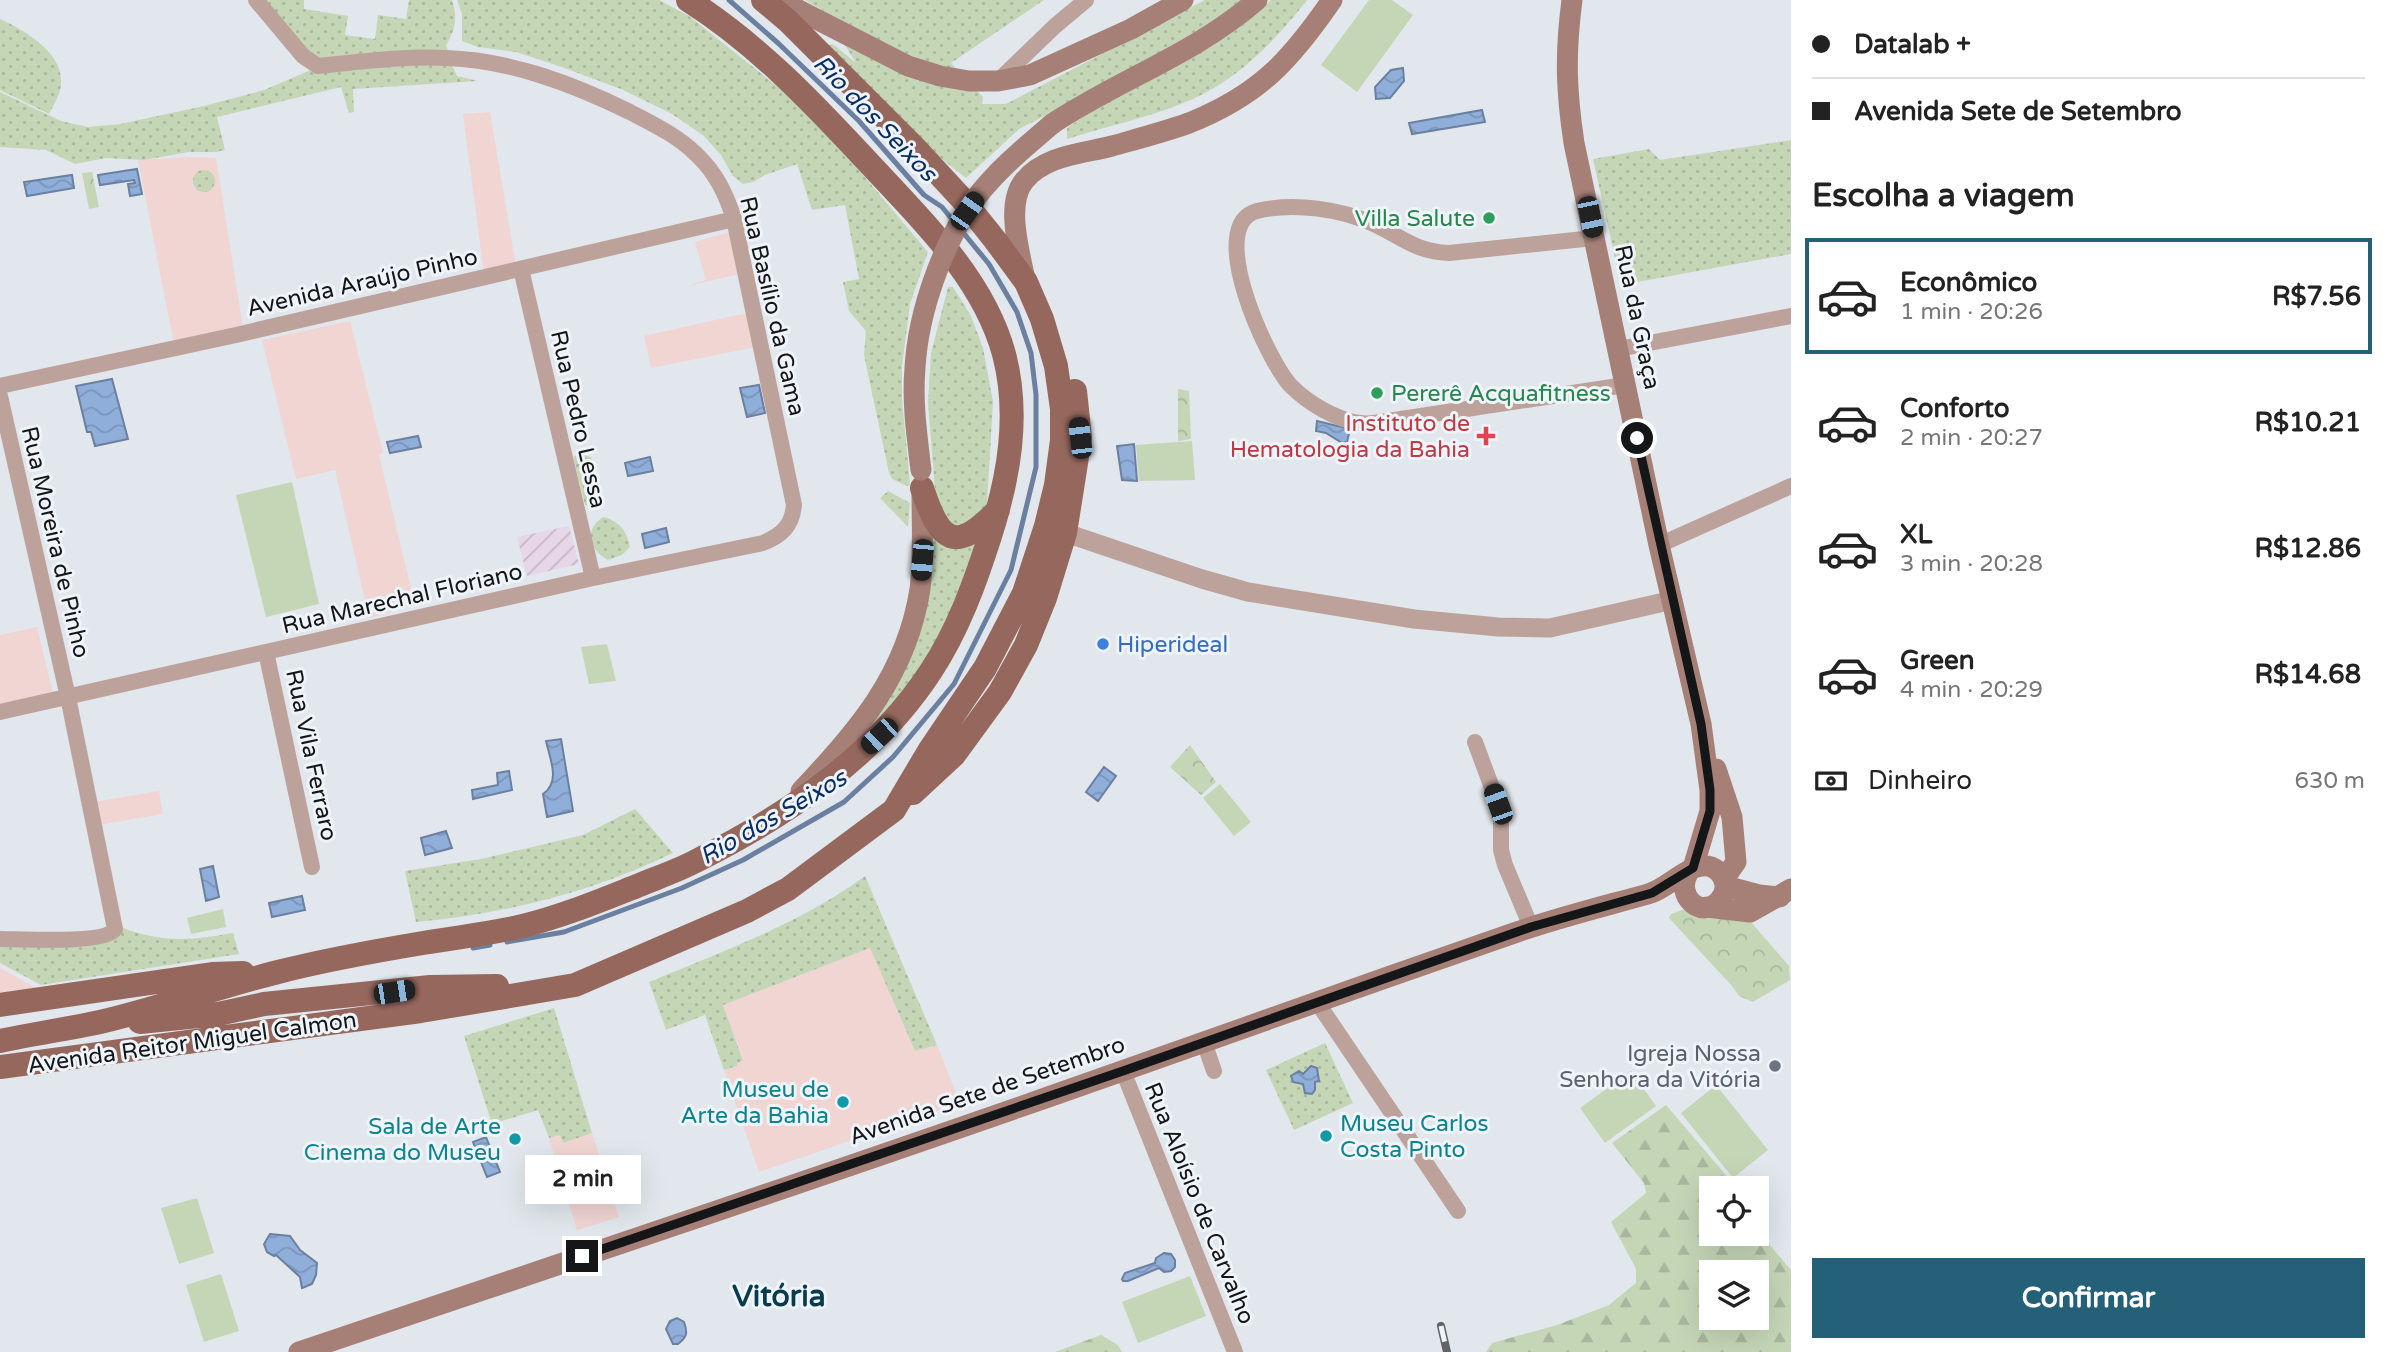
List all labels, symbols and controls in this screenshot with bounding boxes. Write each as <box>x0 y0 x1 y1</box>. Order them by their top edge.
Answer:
text: Datalab + <box>1854 29 1971 60</box>
water label: Rio dos Seixos <box>807 49 943 189</box>
text: Avenida Sete de Setembro <box>1854 96 2182 127</box>
text: Escolha a viagem <box>1812 177 2075 215</box>
car <box>947 188 988 234</box>
street label: Rua Basílio da Gama <box>733 194 811 419</box>
car <box>1576 194 1605 240</box>
place label: Villa Salute <box>1355 205 1475 233</box>
marker: Villa Salute <box>1481 210 1497 226</box>
street label: Rua da Graça <box>1608 242 1666 392</box>
street label: Avenida Araújo Pinho <box>244 243 480 323</box>
icon: car <box>1816 265 1879 328</box>
text: Econômico <box>1900 267 2037 298</box>
text: R$7.56 <box>2272 281 2361 312</box>
text: 1 min · 20:26 <box>1900 298 2043 326</box>
street label: Rua Pedro Lessa <box>544 328 612 511</box>
place label: Pererê Acquafitness <box>1391 380 1611 408</box>
marker: Pererê Acquafitness <box>1369 385 1385 401</box>
icon: car <box>1816 391 1879 454</box>
text: Conforto <box>1900 393 2009 424</box>
text: R$10.21 <box>2254 407 2361 438</box>
place label: Instituto de Hematologia da Bahia <box>1230 410 1470 464</box>
car <box>1068 416 1093 460</box>
route start <box>1621 422 1653 454</box>
street label: Rua Moreira de Pinho <box>15 424 95 661</box>
text: 2 min · 20:27 <box>1900 424 2043 452</box>
marker: Instituto de Hematologia da Bahia <box>1476 426 1496 446</box>
icon: car <box>1816 517 1879 580</box>
text: XL <box>1900 519 1932 550</box>
text: R$12.86 <box>2255 533 2361 564</box>
car <box>910 538 935 582</box>
text: 3 min · 20:28 <box>1900 550 2043 578</box>
street label: Rua Marechal Floriano <box>279 558 525 640</box>
place label: Hiperideal <box>1117 631 1228 659</box>
marker: Hiperideal <box>1095 636 1111 652</box>
icon: car <box>1816 643 1879 706</box>
text: Green <box>1900 645 1975 676</box>
text: R$14.68 <box>2254 659 2361 690</box>
street label: Rua Vila Ferraro <box>279 667 343 843</box>
text: 4 min · 20:29 <box>1900 676 2043 704</box>
car <box>857 714 902 758</box>
icon: cash <box>1812 762 1850 800</box>
water label: Rio dos Seixos <box>695 763 853 871</box>
text: Dinheiro <box>1868 765 1972 796</box>
text: 630 m <box>2295 767 2365 795</box>
car <box>1481 781 1516 827</box>
car <box>372 978 417 1006</box>
street label: Avenida Reitor Miguel Calmon <box>26 1006 358 1080</box>
street label: Avenida Sete de Setembro <box>846 1031 1129 1151</box>
place label: Igreja Nossa Senhora da Vitória <box>1559 1040 1761 1094</box>
marker: Igreja Nossa Senhora da Vitória <box>1767 1058 1783 1074</box>
place label: Museu de Arte da Bahia <box>681 1076 829 1130</box>
street label: Rua Aloísio de Carvalho <box>1138 1078 1260 1328</box>
marker: Museu de Arte da Bahia <box>835 1094 851 1110</box>
place label: Museu Carlos Costa Pinto <box>1340 1110 1488 1164</box>
place label: Sala de Arte Cinema do Museu <box>304 1113 501 1167</box>
marker: Museu Carlos Costa Pinto <box>1318 1128 1334 1144</box>
marker: Sala de Arte Cinema do Museu <box>507 1131 523 1147</box>
callout: 2 min <box>524 1154 640 1204</box>
text: 2 min <box>552 1165 614 1193</box>
map controls <box>1699 1176 1769 1330</box>
button: locate <box>1699 1176 1769 1246</box>
route end <box>566 1240 598 1272</box>
button: Confirmar <box>1812 1258 2365 1338</box>
button: layers <box>1699 1260 1769 1330</box>
district label: Vitória <box>732 1278 826 1315</box>

